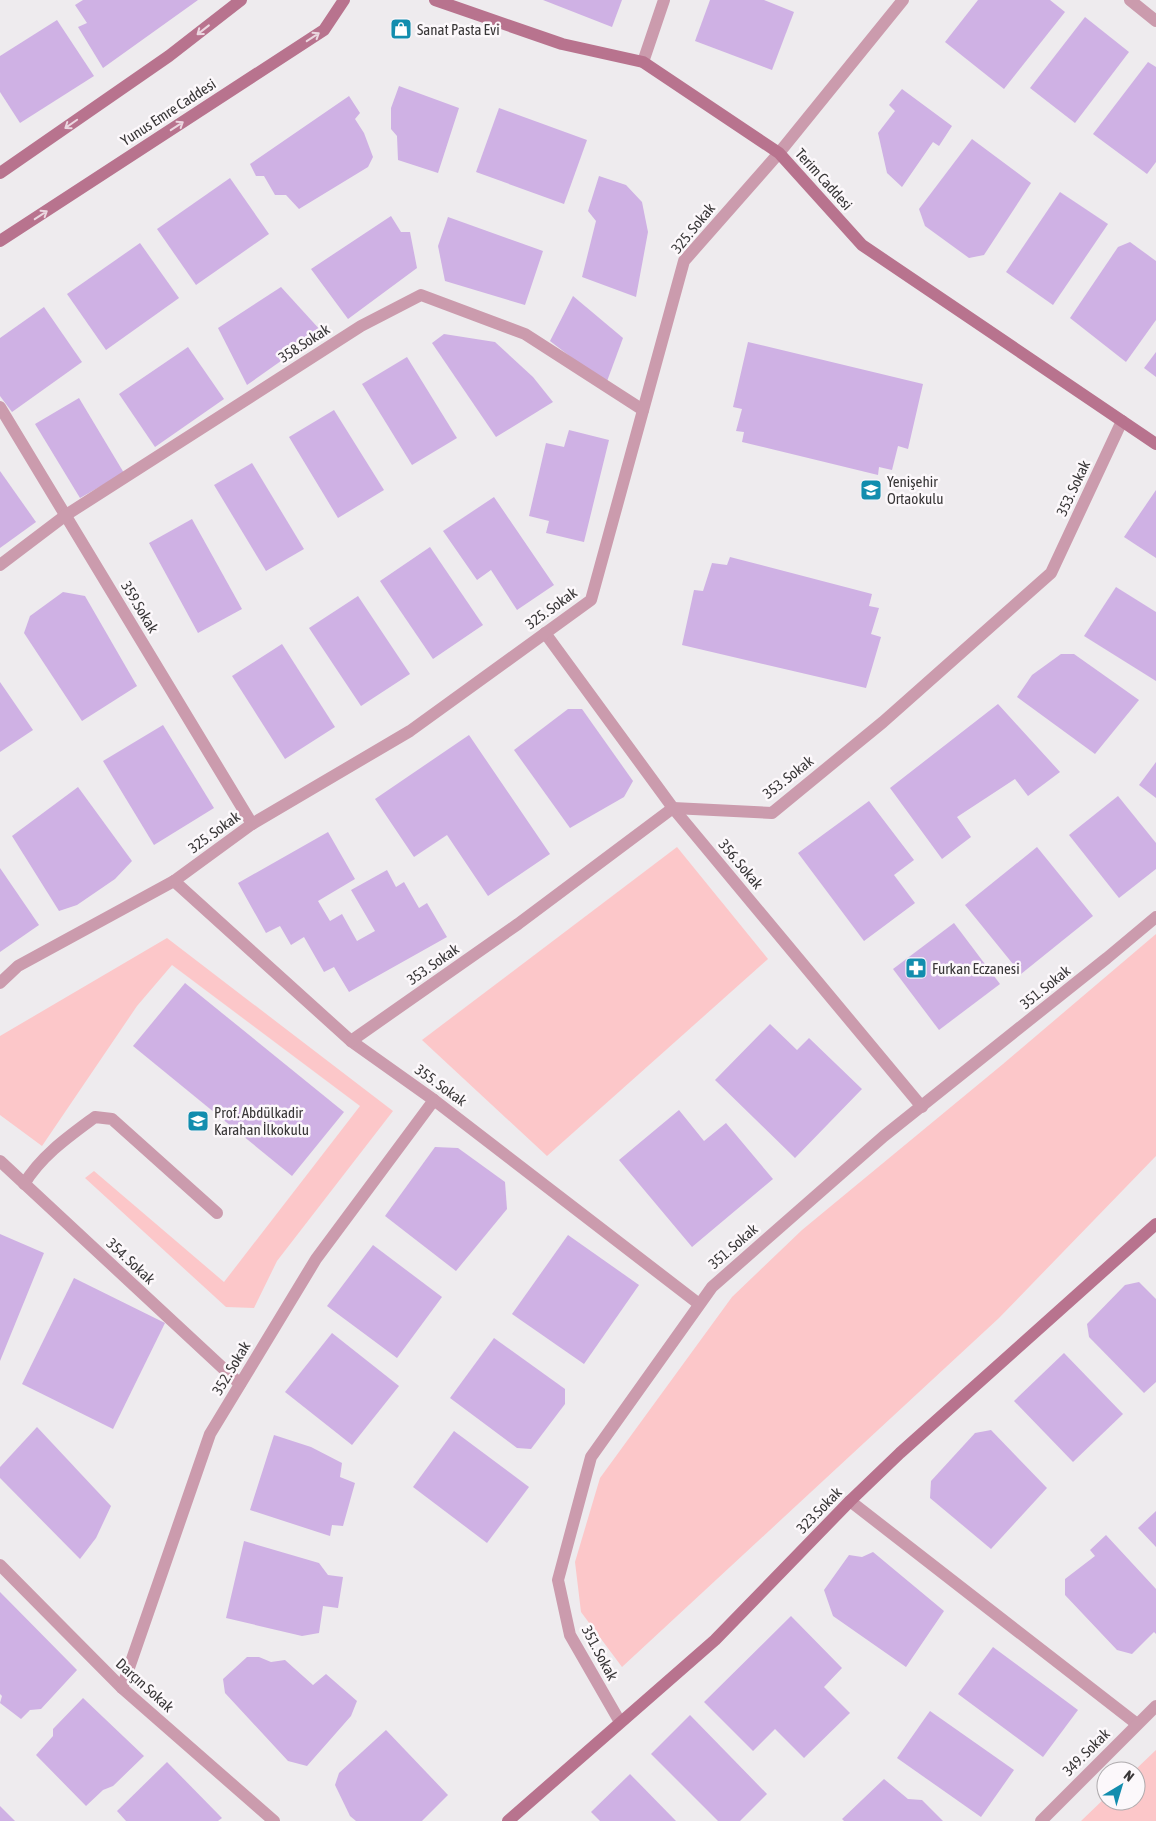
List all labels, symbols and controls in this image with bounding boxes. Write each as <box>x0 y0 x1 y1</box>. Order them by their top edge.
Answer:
shop icon: Sanat Pasta Evi <box>389 17 413 41</box>
place label: Sanat Pasta Evi <box>417 21 500 38</box>
one-way arrow <box>197 24 210 35</box>
one-way arrow <box>306 32 320 42</box>
street label: Yunus Emre Caddesi <box>117 75 219 149</box>
one-way arrow <box>64 119 78 129</box>
one-way arrow <box>170 121 184 131</box>
street label: Terim Caddesi <box>792 145 856 213</box>
street label: 325. Sokak <box>668 199 719 256</box>
one-way arrow <box>33 210 47 220</box>
street label: 358.Sokak <box>275 320 333 366</box>
street label: 353. Sokak <box>1053 457 1093 519</box>
place label: Yenişehir Ortaokulu <box>887 473 943 507</box>
school or university icon: Yenişehir Ortaokulu <box>859 478 883 502</box>
street label: 359.Sokak <box>118 578 162 636</box>
street label: 325. Sokak <box>522 583 580 632</box>
street label: 353. Sokak <box>759 752 817 802</box>
street label: 325. Sokak <box>185 807 243 856</box>
street label: 356. Sokak <box>715 836 767 893</box>
street label: 353. Sokak <box>404 940 463 988</box>
pharmacy icon: Furkan Eczanesi <box>904 956 928 980</box>
place label: Furkan Eczanesi <box>932 960 1020 977</box>
street label: 351. Sokak <box>1017 961 1074 1012</box>
street label: 355. Sokak <box>412 1061 470 1110</box>
place label: Prof. Abdülkadir Karahan İlkokulu <box>214 1104 309 1138</box>
school or university icon: Prof. Abdülkadir Karahan İlkokulu <box>186 1109 210 1133</box>
street label: 351. Sokak <box>705 1220 761 1272</box>
street label: 354. Sokak <box>103 1235 159 1288</box>
street label: 352. Sokak <box>208 1338 254 1398</box>
street label: 323.Sokak <box>793 1483 845 1537</box>
street label: 351. Sokak <box>579 1623 622 1684</box>
street label: Darçın Sokak <box>113 1655 178 1716</box>
street label: 349. Sokak <box>1059 1725 1113 1779</box>
north arrow <box>1096 1761 1146 1811</box>
text: N <box>1121 1767 1137 1785</box>

